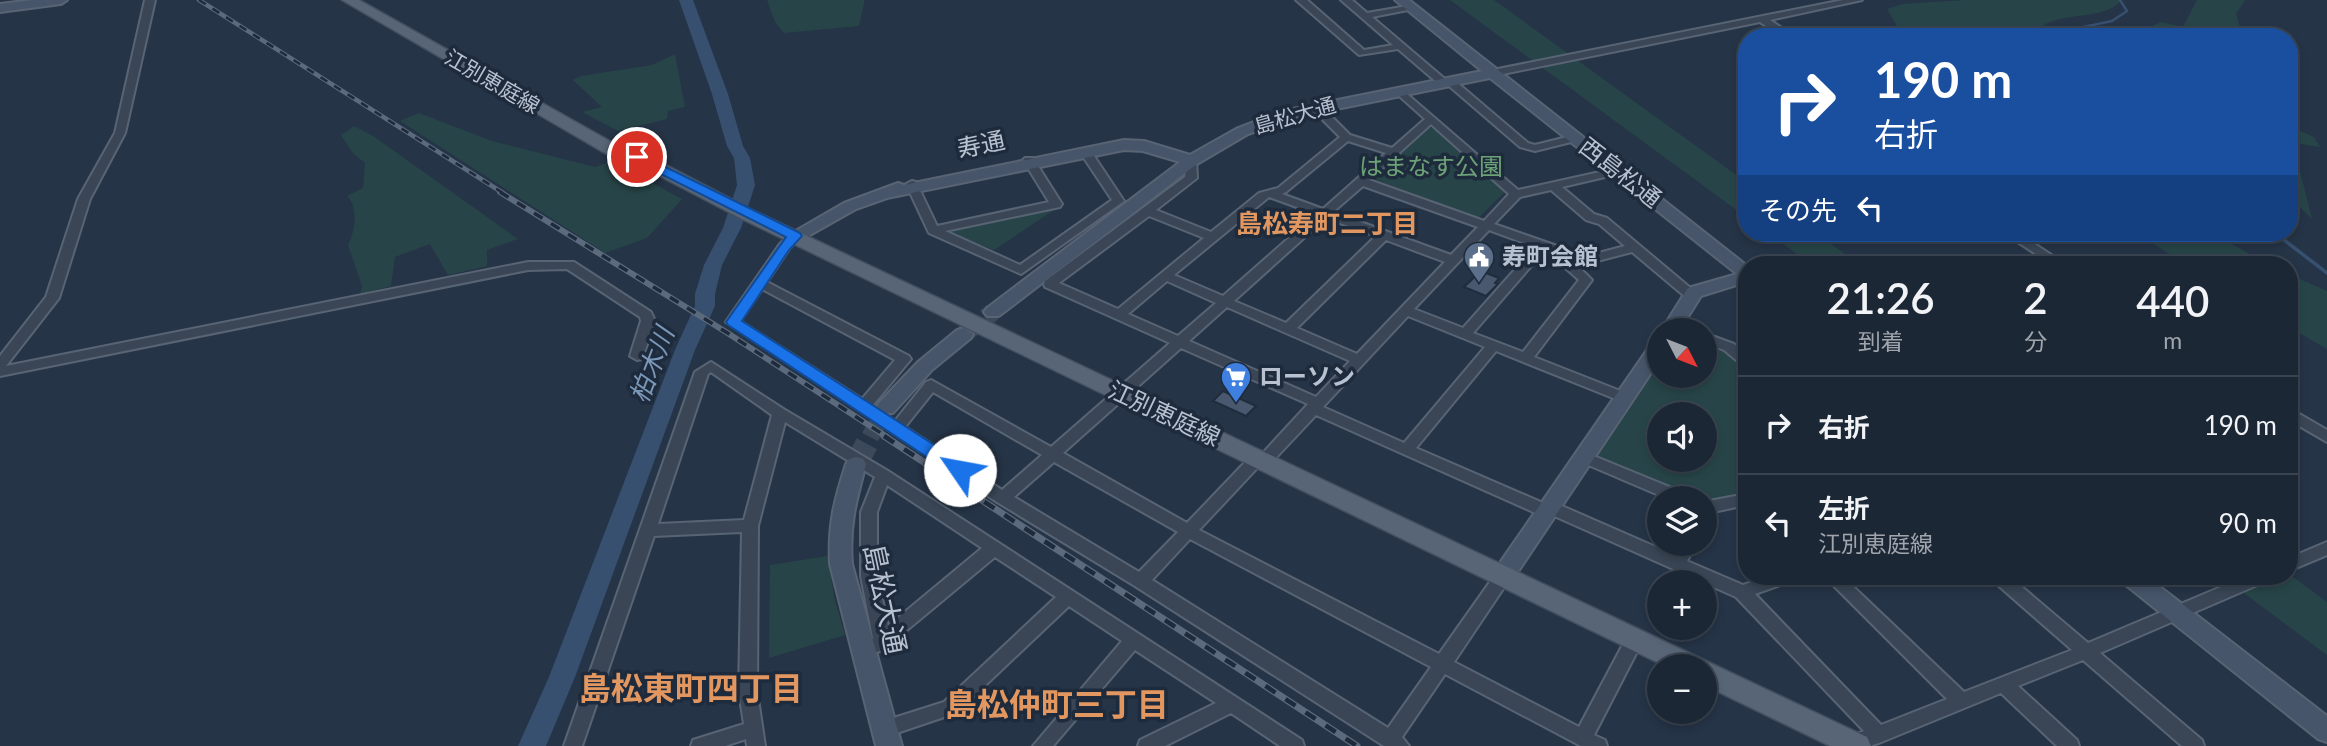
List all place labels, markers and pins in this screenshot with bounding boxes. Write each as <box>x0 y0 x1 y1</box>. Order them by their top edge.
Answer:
pin <box>607 127 667 187</box>
public building icon: 寿町会館 <box>1462 240 1496 284</box>
place label: 寿町会館 <box>1502 241 1598 270</box>
supermarket icon: ローソン <box>1219 360 1253 404</box>
place label: ローソン <box>1259 361 1355 390</box>

